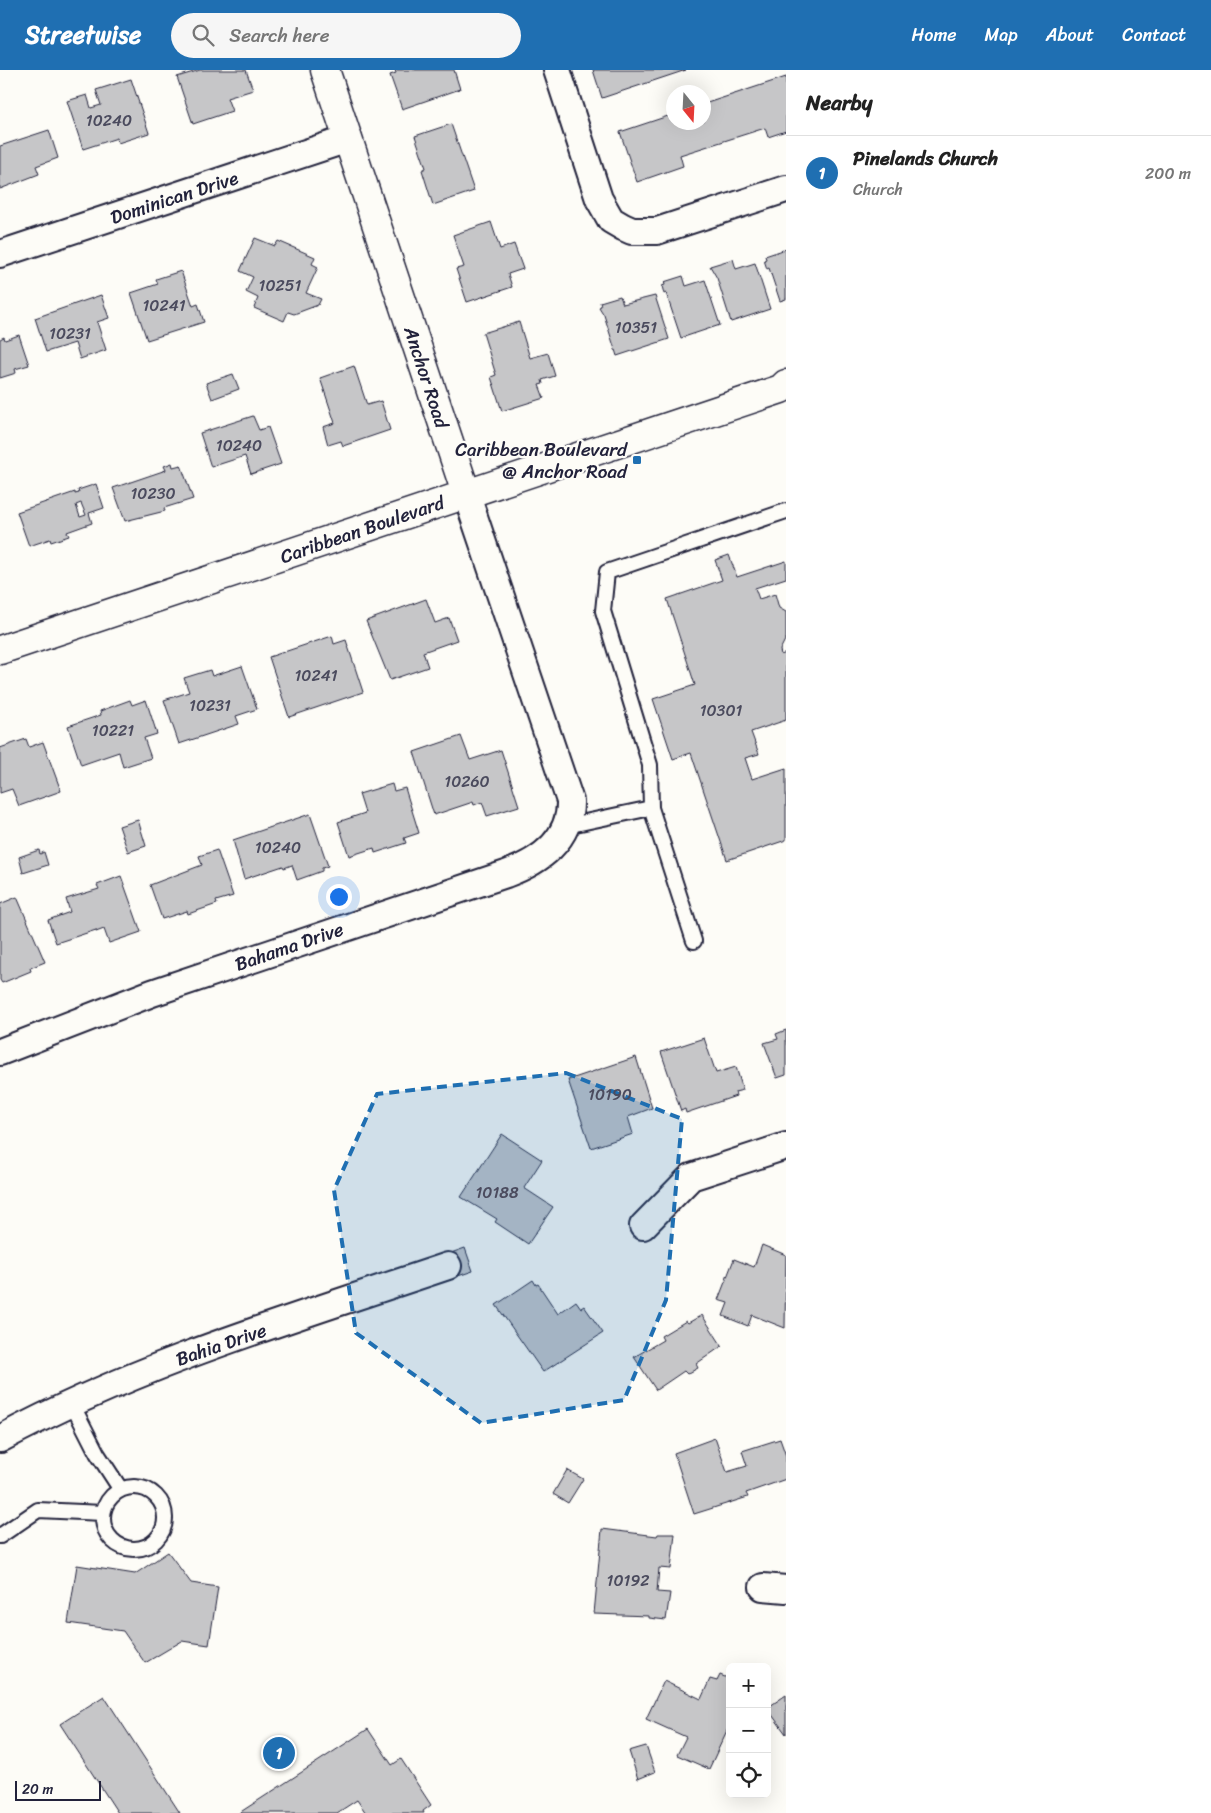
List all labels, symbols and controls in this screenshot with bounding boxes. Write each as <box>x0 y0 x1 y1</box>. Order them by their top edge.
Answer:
search box <box>171 13 521 58</box>
text: Streetwise <box>25 14 141 56</box>
text: Search here <box>229 19 329 52</box>
text: Home <box>912 19 957 51</box>
text: Map <box>985 19 1018 51</box>
text: About <box>1046 19 1094 51</box>
text: Contact <box>1122 19 1186 51</box>
icon: search <box>189 21 217 49</box>
text: Nearby <box>806 84 872 122</box>
north arrow <box>666 85 711 130</box>
house number: 10240 <box>86 106 132 135</box>
text: Pinelands Church <box>853 142 998 175</box>
text: 1 <box>819 159 825 188</box>
text: 200 m <box>1145 159 1191 188</box>
street label: Dominican Drive <box>106 161 242 234</box>
text: Church <box>853 175 903 204</box>
house number: 10251 <box>259 271 302 300</box>
house number: 10241 <box>142 291 186 320</box>
house number: 10351 <box>615 313 657 342</box>
house number: 10231 <box>49 319 91 348</box>
street label: Anchor Road <box>394 321 459 433</box>
house number: 10240 <box>216 431 262 460</box>
place label: Caribbean Boulevard @ Anchor Road <box>455 433 628 488</box>
marker: Caribbean Boulevard @ Anchor Road <box>631 454 643 466</box>
house number: 10230 <box>130 479 176 508</box>
street label: Caribbean Boulevard <box>276 486 450 573</box>
house number: 10241 <box>294 661 338 690</box>
house number: 10231 <box>189 691 231 720</box>
house number: 10301 <box>700 696 742 725</box>
house number: 10221 <box>92 716 134 745</box>
house number: 10260 <box>444 767 490 796</box>
house number: 10240 <box>255 833 301 862</box>
your location <box>326 884 352 910</box>
street label: Bahama Drive <box>230 912 348 980</box>
house number: 10190 <box>588 1080 632 1109</box>
house number: 10188 <box>475 1178 519 1207</box>
street label: Bahia Drive <box>171 1313 271 1375</box>
house number: 10192 <box>607 1566 649 1595</box>
map controls <box>726 1663 771 1798</box>
button: + <box>726 1663 771 1708</box>
button: − <box>726 1708 771 1753</box>
pin: 1 <box>263 1734 295 1772</box>
button: locate <box>726 1753 771 1798</box>
text: 20 m <box>22 1777 53 1802</box>
scale bar <box>15 1778 101 1801</box>

